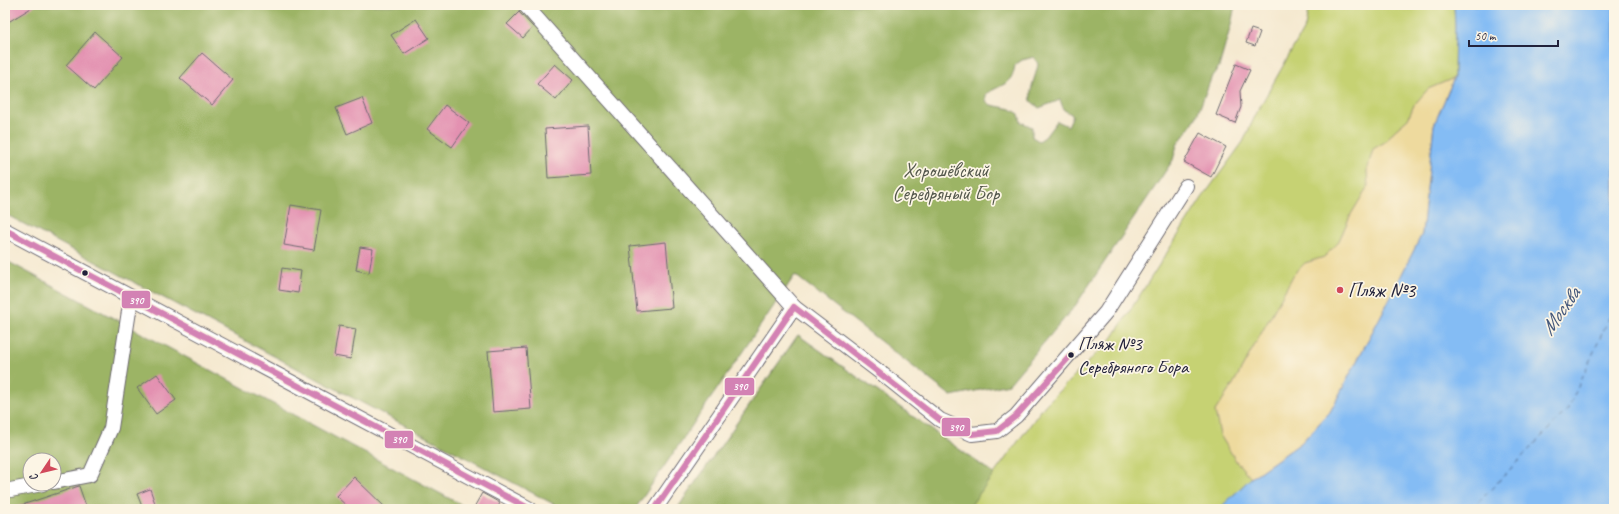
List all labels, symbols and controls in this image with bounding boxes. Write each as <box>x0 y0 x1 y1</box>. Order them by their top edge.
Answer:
scale bar <box>1469 22 1558 48</box>
text: 50 m <box>1475 28 1497 44</box>
park label: Хорошёвский Серебряный Бор <box>893 158 1001 206</box>
unlabelled marker <box>80 268 90 278</box>
place label: Пляж №3 <box>1348 278 1417 303</box>
water label: Москва <box>1534 280 1587 340</box>
marker: Пляж №3 <box>1335 285 1345 295</box>
line badge: 390 <box>121 290 151 309</box>
text: 390 <box>129 293 144 307</box>
place label: Пляж №3 Cеребряного Бора <box>1078 332 1190 379</box>
marker: Пляж №3 Cеребряного Бора <box>1066 350 1076 360</box>
line badge: 390 <box>724 377 755 396</box>
text: 390 <box>733 379 748 393</box>
line badge: 390 <box>941 417 971 437</box>
text: 390 <box>949 420 964 434</box>
line badge: 390 <box>384 430 414 449</box>
text: 390 <box>392 432 407 446</box>
north arrow <box>22 452 62 492</box>
text: С <box>26 470 41 484</box>

